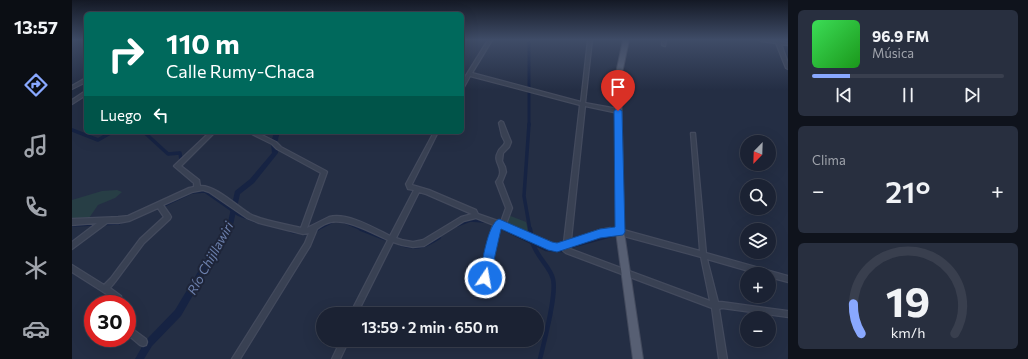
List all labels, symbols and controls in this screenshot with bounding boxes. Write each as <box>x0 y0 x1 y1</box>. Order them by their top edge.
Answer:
text: 13:57 <box>14 16 58 38</box>
text: 110 m <box>166 26 240 60</box>
text: 96.9 FM <box>872 27 929 45</box>
icon: right <box>100 28 152 80</box>
text: Música <box>872 45 914 61</box>
text: Calle Rumy-Chaca <box>166 60 315 82</box>
pin <box>601 70 635 111</box>
icon: directions <box>22 71 50 99</box>
icon: arrive <box>607 76 629 98</box>
icon: previous <box>833 84 855 106</box>
icon: pause <box>897 84 919 106</box>
icon: next <box>961 84 983 106</box>
icon: left <box>150 104 172 126</box>
text: Luego <box>100 106 142 124</box>
icon: music <box>22 132 50 160</box>
north arrow <box>740 135 776 171</box>
map controls <box>740 135 776 347</box>
text: Clima <box>812 152 846 168</box>
text: 21° <box>885 172 930 209</box>
text: − <box>812 177 825 204</box>
text: + <box>991 177 1004 204</box>
button: search <box>740 179 776 215</box>
icon: phone <box>22 193 50 221</box>
water label: Río Chijllawiri <box>183 218 237 297</box>
button: layers <box>740 223 776 259</box>
icon: climate <box>22 254 50 282</box>
position arrow <box>464 257 506 299</box>
button: + <box>740 267 776 303</box>
text: 19 <box>886 275 930 326</box>
speed limit sign: 30 <box>84 295 136 347</box>
button: − <box>740 311 776 347</box>
icon: car <box>22 315 50 343</box>
text: 13:59 · 2 min · 650 m <box>361 318 499 336</box>
text: km/h <box>891 322 925 340</box>

